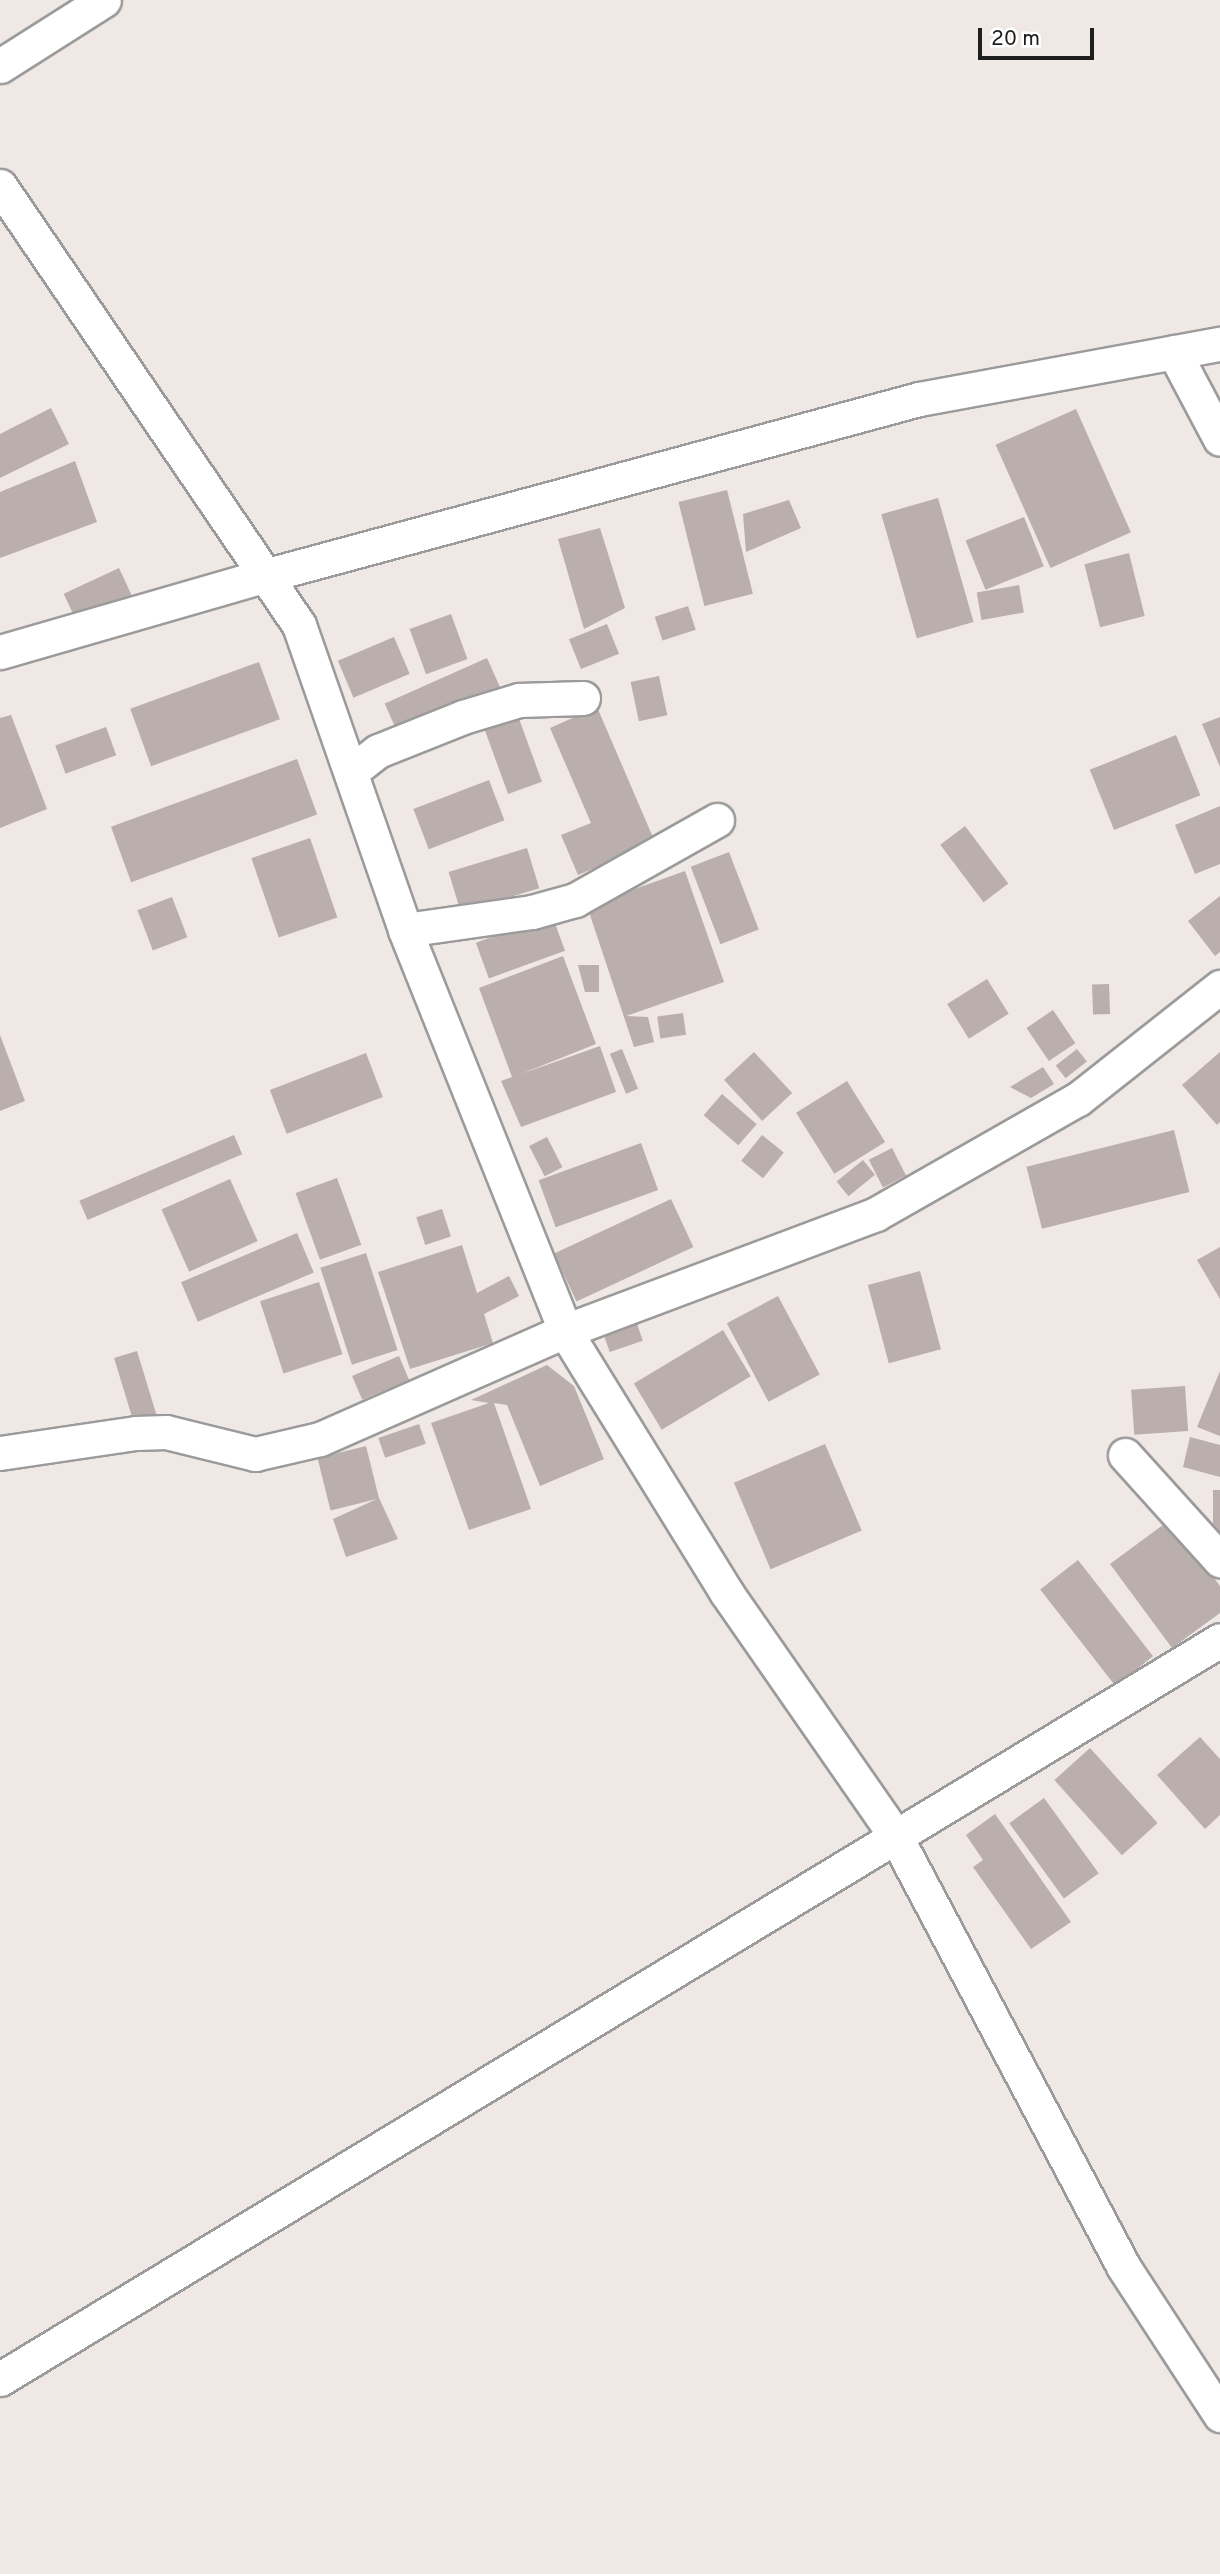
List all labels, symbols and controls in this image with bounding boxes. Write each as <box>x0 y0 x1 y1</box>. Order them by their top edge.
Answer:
scale bar <box>982 14 1098 58</box>
text: 20 m <box>991 26 1040 53</box>

